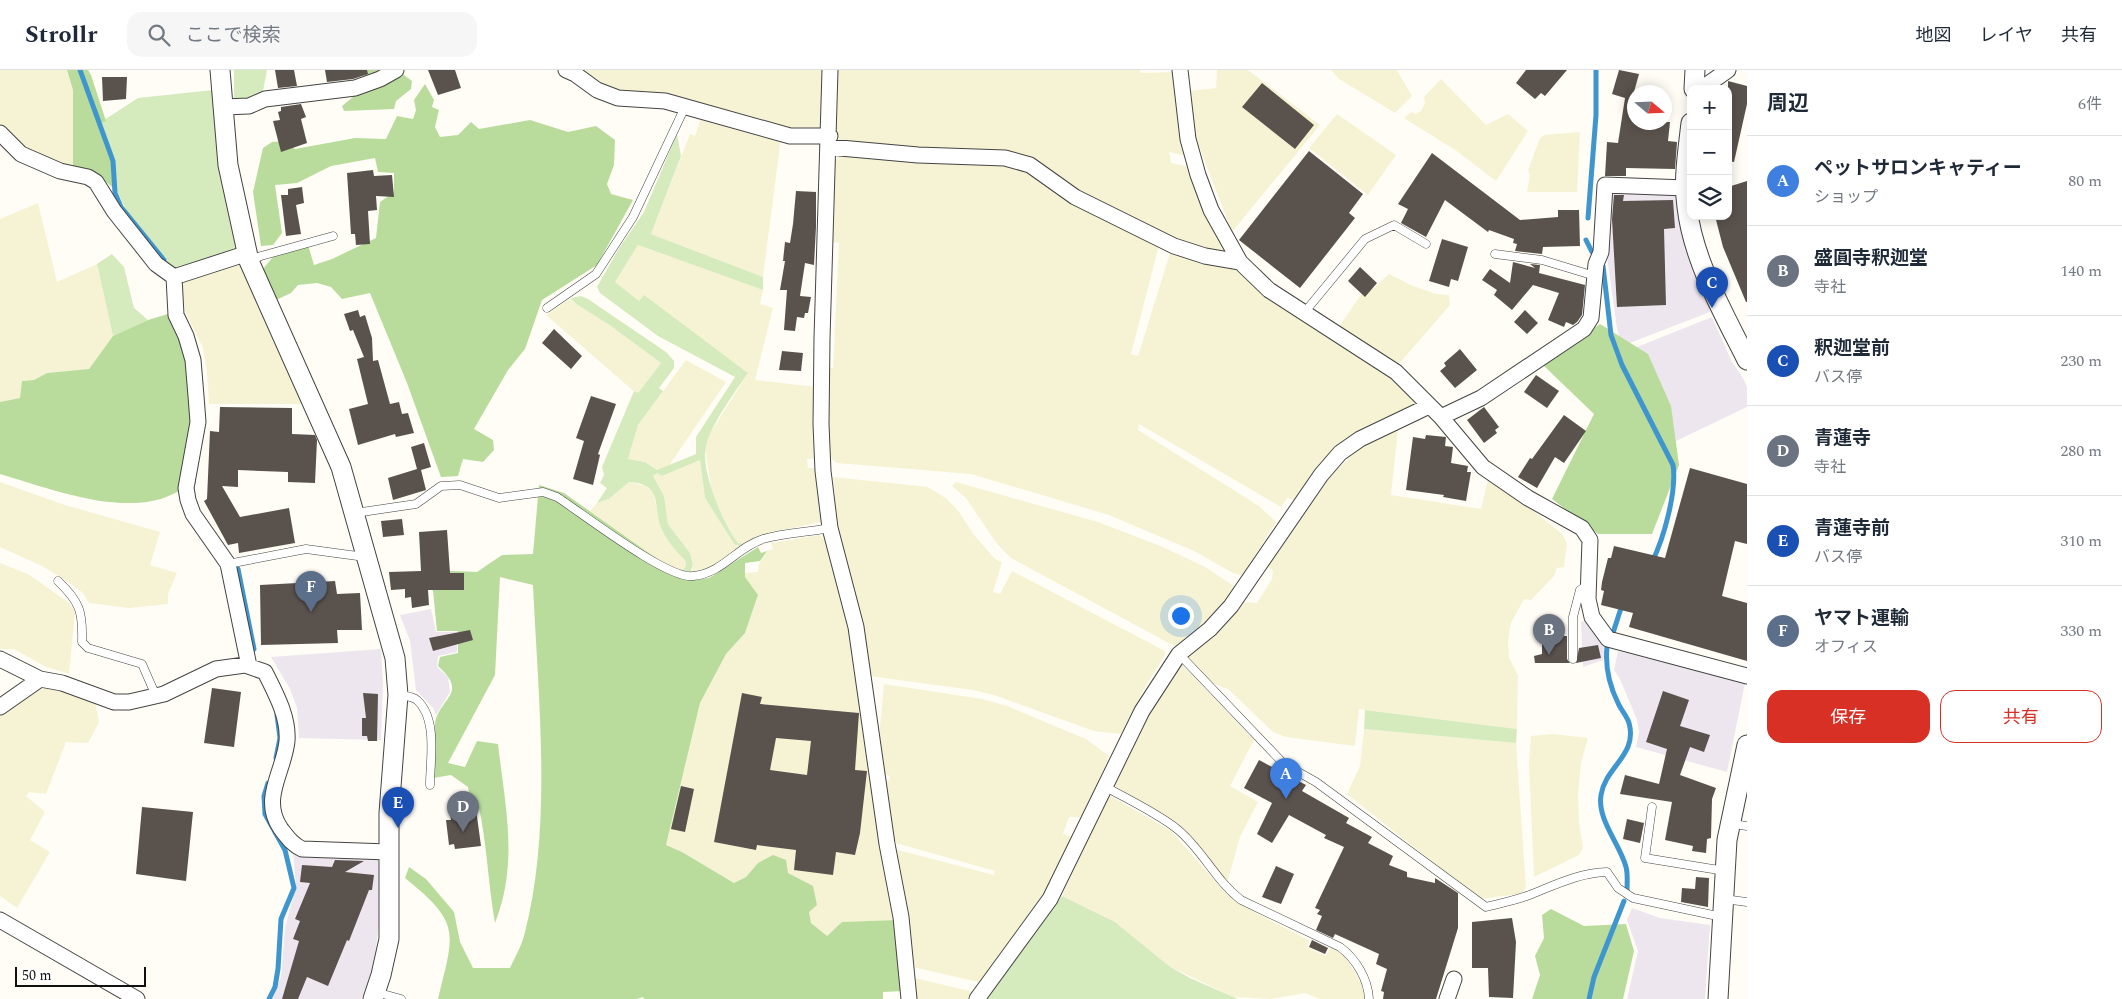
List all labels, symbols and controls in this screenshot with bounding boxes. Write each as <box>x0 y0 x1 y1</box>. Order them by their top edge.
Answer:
search box <box>127 12 477 57</box>
text: Strollr <box>25 17 97 53</box>
icon: search <box>145 21 173 49</box>
text: ここで検索 <box>185 21 280 50</box>
text: 地図 <box>1916 22 1952 49</box>
text: レイヤ <box>1980 22 2033 49</box>
text: 共有 <box>2061 22 2097 49</box>
north arrow <box>1627 85 1672 130</box>
map controls <box>1687 85 1732 220</box>
button: + <box>1687 85 1732 130</box>
text: 周辺 <box>1767 88 1809 120</box>
text: 6件 <box>2078 92 2102 116</box>
button: − <box>1687 130 1732 175</box>
text: ペットサロンキャティー <box>1814 154 2022 183</box>
text: A <box>1777 169 1789 193</box>
text: 80 m <box>2068 169 2102 193</box>
button: layers <box>1687 175 1732 220</box>
text: ショップ <box>1814 185 1878 209</box>
text: 盛圓寺釈迦堂 <box>1814 244 1928 273</box>
text: B <box>1777 259 1789 283</box>
text: 140 m <box>2060 259 2102 283</box>
pin: C <box>1696 267 1728 308</box>
text: 寺社 <box>1814 275 1846 299</box>
text: 釈迦堂前 <box>1814 334 1890 363</box>
text: C <box>1777 349 1789 373</box>
text: 230 m <box>2060 349 2102 373</box>
text: バス停 <box>1814 365 1862 389</box>
text: 青蓮寺 <box>1814 424 1871 453</box>
text: D <box>1777 439 1789 463</box>
text: 280 m <box>2060 439 2102 463</box>
text: 寺社 <box>1814 455 1846 479</box>
text: 青蓮寺前 <box>1814 514 1890 543</box>
text: E <box>1778 529 1788 553</box>
text: 310 m <box>2060 529 2102 553</box>
text: バス停 <box>1814 545 1862 569</box>
pin: F <box>295 571 327 612</box>
your location <box>1168 603 1194 629</box>
text: ヤマト運輸 <box>1814 604 1909 633</box>
pin: B <box>1533 614 1565 655</box>
text: F <box>1778 619 1788 643</box>
text: 330 m <box>2060 619 2102 643</box>
text: オフィス <box>1814 635 1878 659</box>
button: 保存 <box>1767 690 1930 743</box>
button: 共有 <box>1940 690 2102 743</box>
pin: A <box>1270 758 1302 799</box>
pin: E <box>382 787 414 828</box>
pin: D <box>447 791 479 832</box>
scale bar <box>15 964 146 987</box>
text: 50 m <box>22 965 52 986</box>

